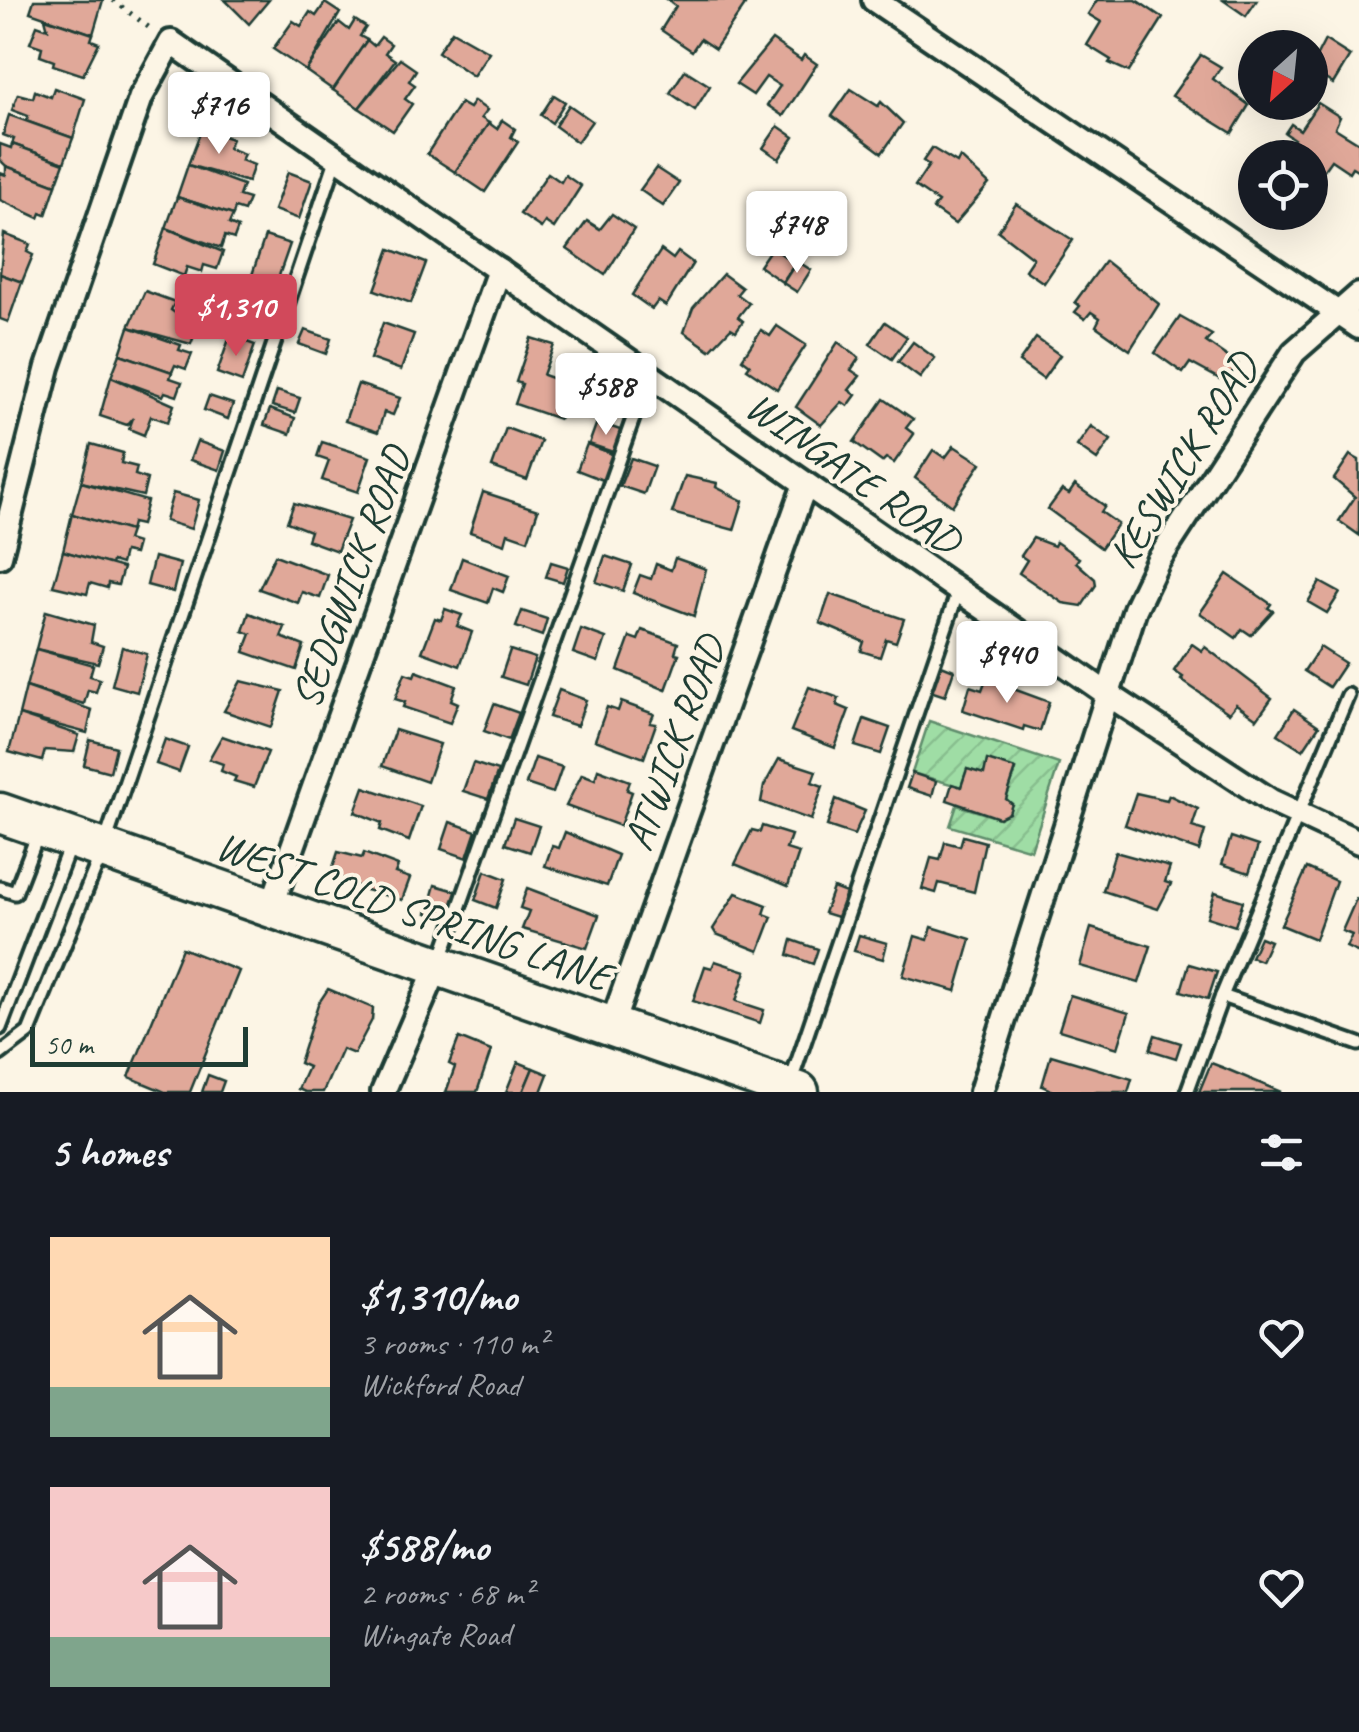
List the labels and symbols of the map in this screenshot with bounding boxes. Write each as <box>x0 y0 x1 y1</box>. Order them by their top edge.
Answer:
north arrow <box>1238 30 1328 120</box>
pin: $716 <box>160 72 278 157</box>
pin: $748 <box>738 191 856 276</box>
pin: $1,310 <box>155 274 317 359</box>
street label: KESWICK ROAD <box>1096 341 1272 578</box>
pin: $588 <box>547 353 665 438</box>
street label: WINGATE ROAD <box>735 380 974 569</box>
street label: SEDGWICK ROAD <box>280 437 424 715</box>
pin: $940 <box>948 621 1066 706</box>
street label: ATWICK ROAD <box>611 626 739 857</box>
street label: WEST COLD SPRING LANE <box>210 819 622 1005</box>
scale bar <box>30 1022 248 1066</box>

